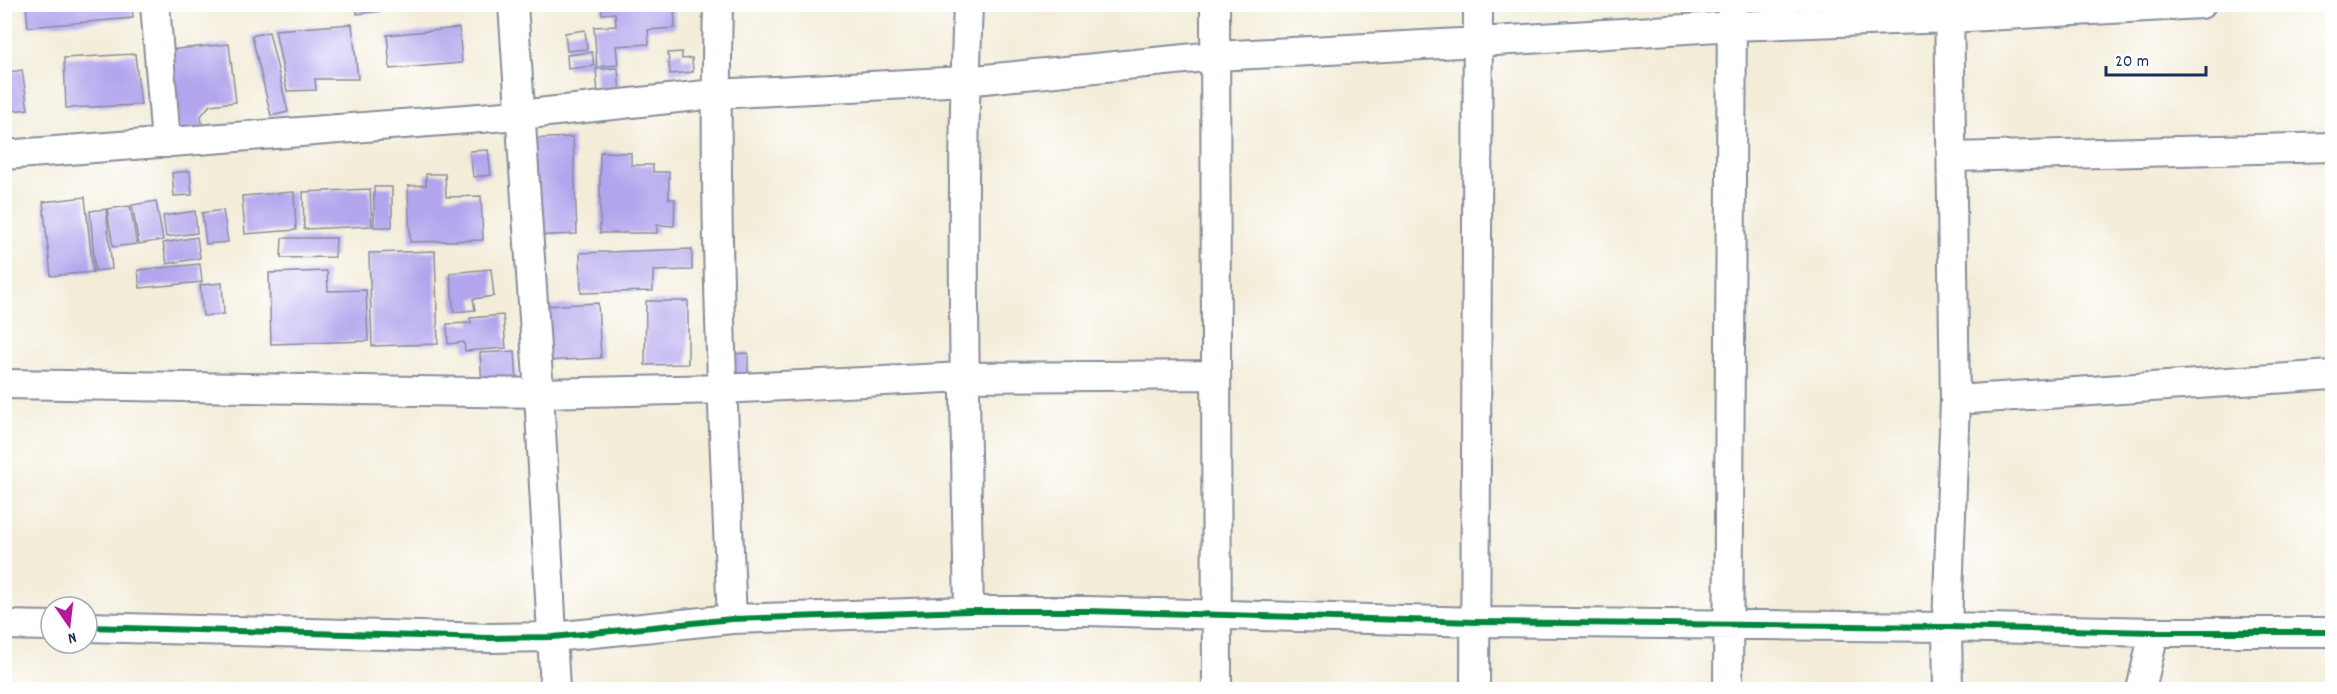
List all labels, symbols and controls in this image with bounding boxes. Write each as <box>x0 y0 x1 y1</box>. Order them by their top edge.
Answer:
scale bar <box>2106 39 2206 77</box>
text: 20 m <box>2115 50 2149 75</box>
north arrow <box>39 595 99 655</box>
text: N <box>65 625 79 649</box>

